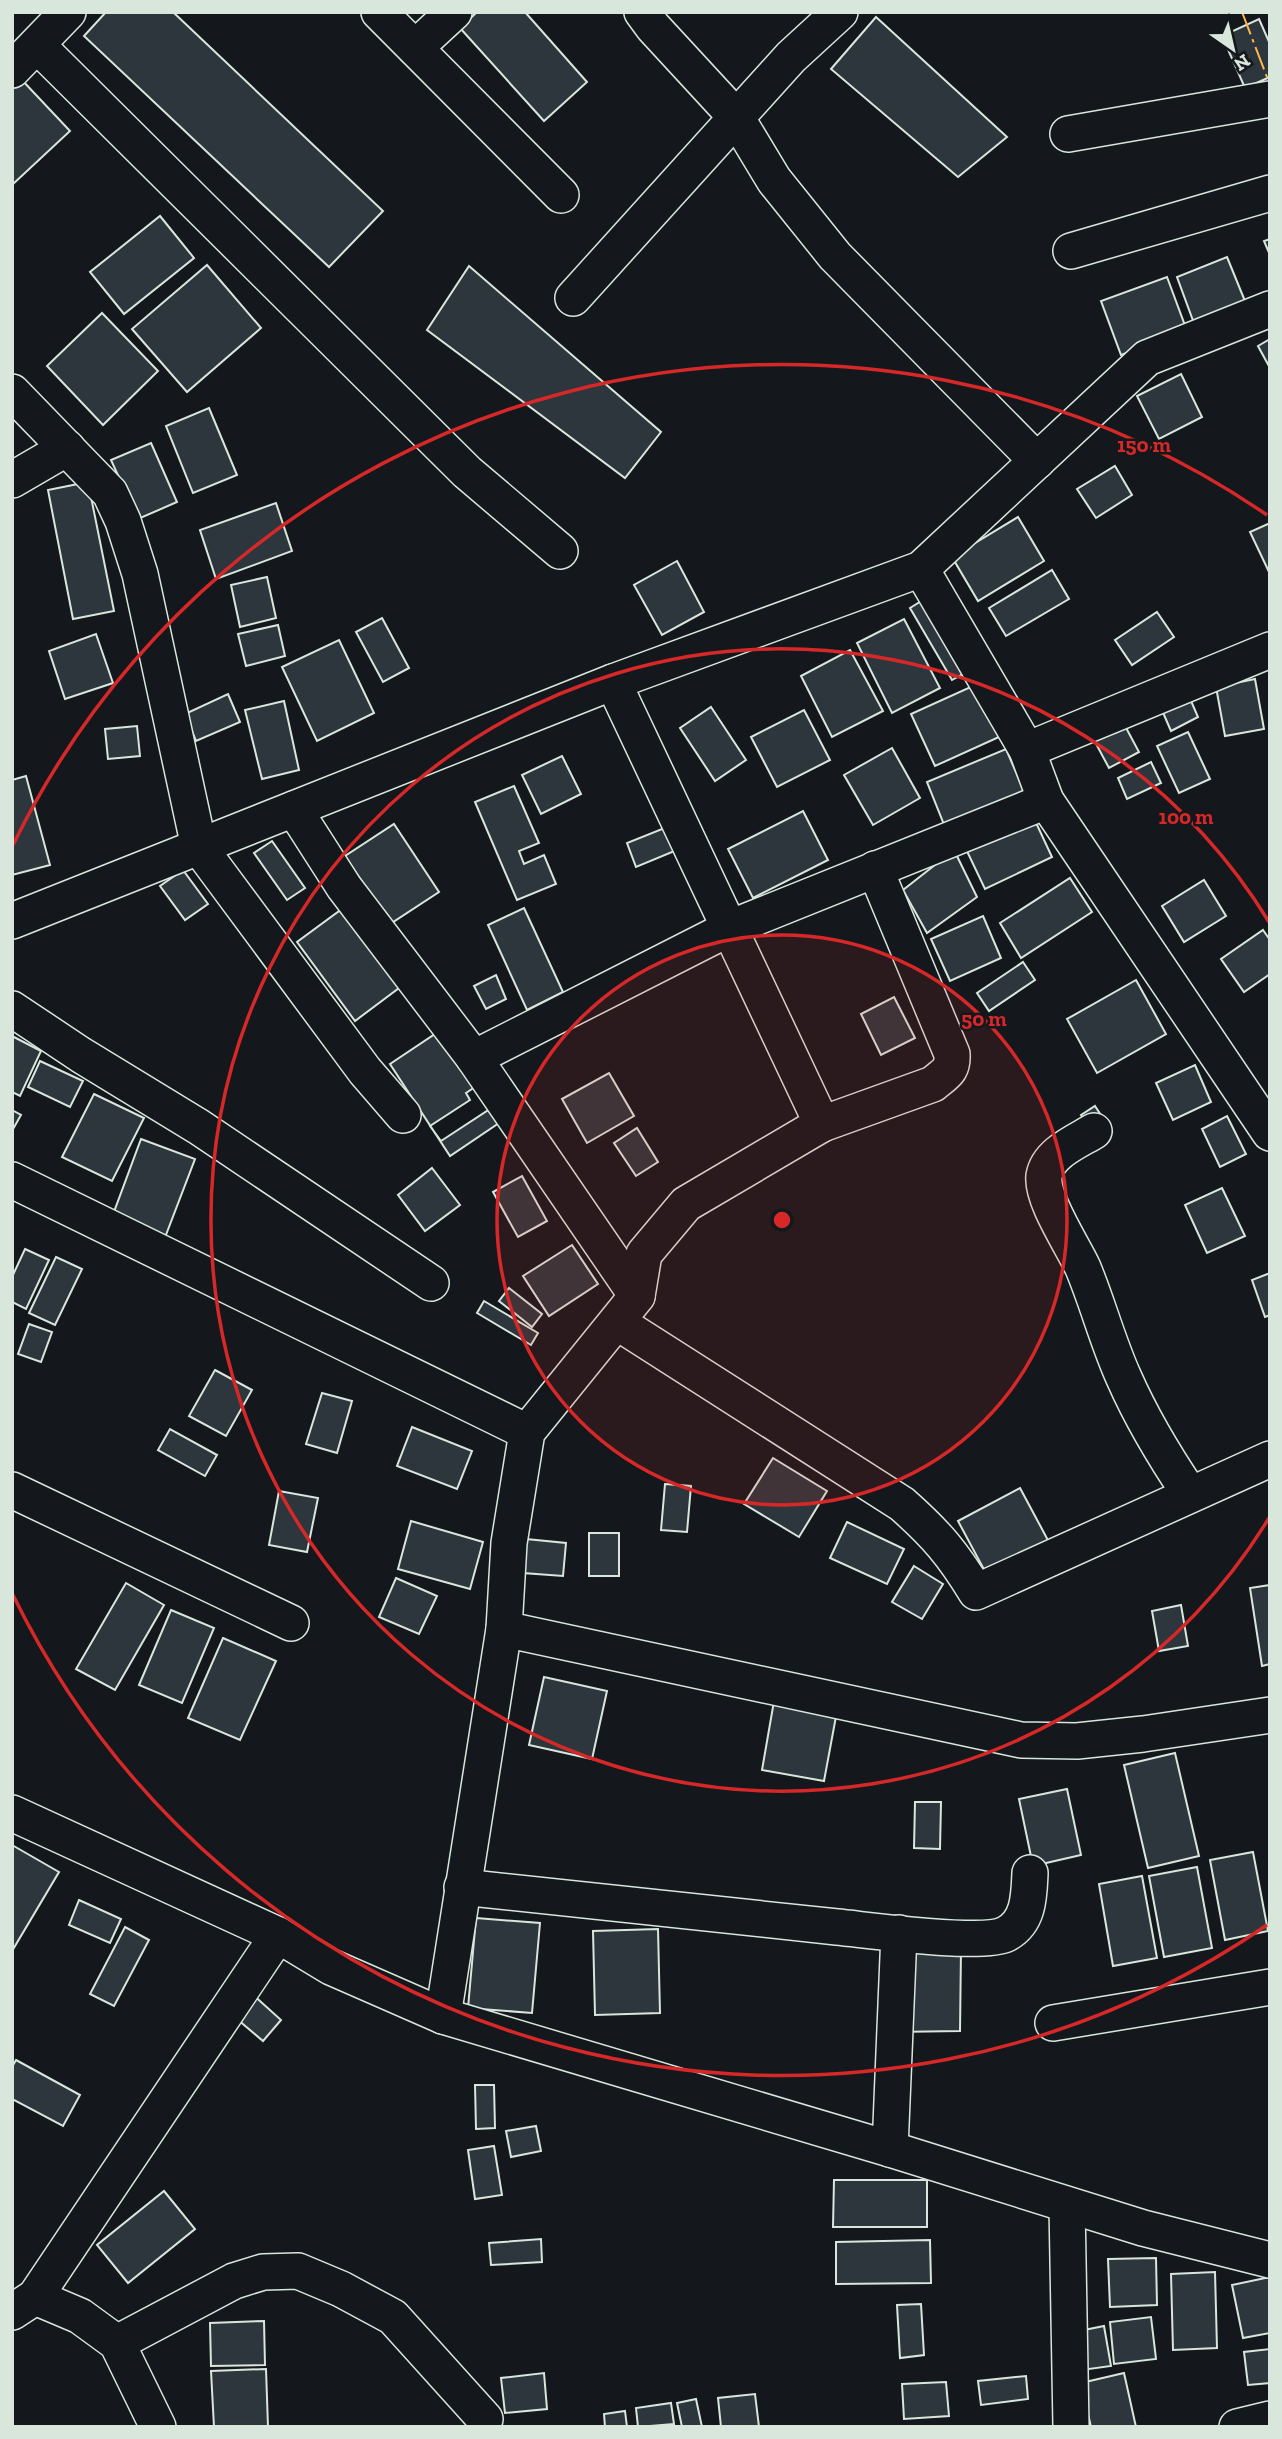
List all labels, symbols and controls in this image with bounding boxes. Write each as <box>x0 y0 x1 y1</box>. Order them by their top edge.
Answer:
north arrow <box>1198 14 1268 84</box>
text: N <box>1230 49 1255 76</box>
text: 150 m <box>1117 432 1172 457</box>
text: 100 m <box>1159 804 1214 829</box>
text: 50 m <box>961 1006 1007 1031</box>
centre of rings <box>770 1208 794 1232</box>

